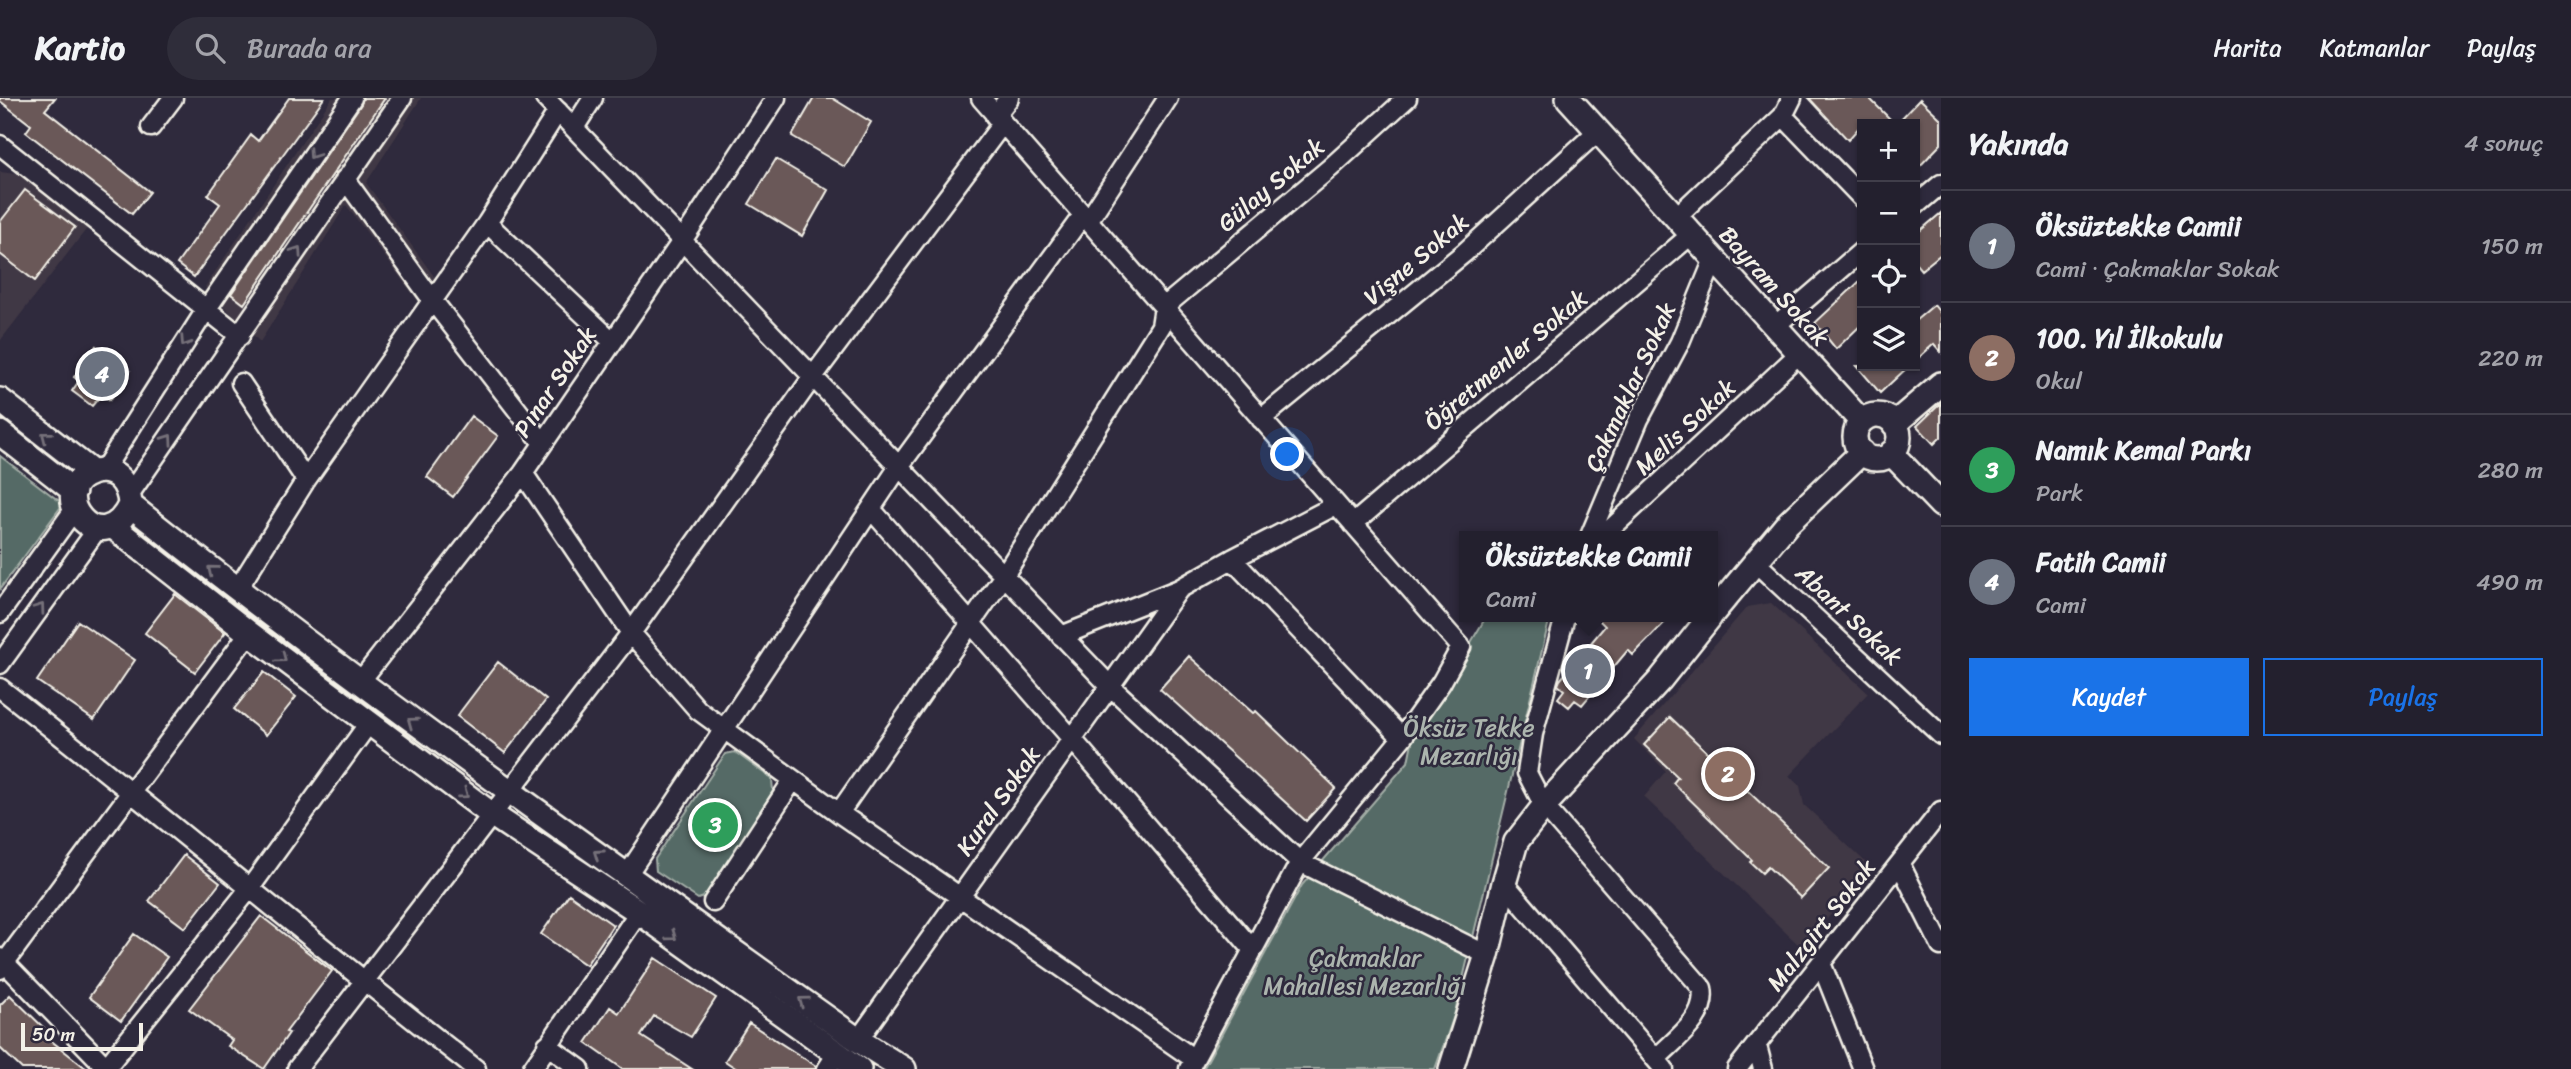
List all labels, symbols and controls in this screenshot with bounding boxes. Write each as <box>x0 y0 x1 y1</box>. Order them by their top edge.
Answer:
search box <box>167 17 657 80</box>
text: Kartio <box>35 19 125 77</box>
text: Burada ara <box>247 25 371 71</box>
text: Harita <box>2214 27 2282 69</box>
text: Katmanlar <box>2320 27 2429 69</box>
text: Paylaş <box>2467 27 2536 69</box>
icon: search <box>191 29 229 67</box>
text: Yakında <box>1969 117 2069 171</box>
map controls <box>1857 119 1920 371</box>
button: + <box>1857 119 1920 182</box>
text: 4 sonuç <box>2464 123 2543 164</box>
street label: Gülay Sokak <box>1208 127 1335 243</box>
one-way arrow <box>309 146 321 159</box>
button: − <box>1857 182 1920 245</box>
street label: Vişne Sokak <box>1354 202 1478 316</box>
text: Öksüztekke Camii <box>2036 203 2241 249</box>
street label: Bayram Sokak <box>1708 216 1840 356</box>
text: 1 <box>1987 226 1997 267</box>
text: 150 m <box>2481 226 2543 267</box>
button: locate <box>1857 245 1920 308</box>
one-way arrow <box>289 246 302 259</box>
text: Cami · Çakmaklar Sokak <box>2036 249 2279 290</box>
street label: Öğretmenler Sokak <box>1415 278 1598 441</box>
street label: Çakmaklar Sokak <box>1572 295 1688 479</box>
button: layers <box>1857 308 1920 371</box>
text: 100. Yıl İlkokulu <box>2036 315 2223 361</box>
street label: Pınar Sokak <box>502 317 608 446</box>
one-way arrow <box>181 335 194 348</box>
text: 2 <box>1985 338 1999 379</box>
text: 220 m <box>2478 338 2543 379</box>
pin: 4 <box>79 348 125 400</box>
text: Okul <box>2036 361 2082 402</box>
street label: Melis Sokak <box>1624 368 1746 486</box>
text: Namık Kemal Parkı <box>2036 427 2251 473</box>
one-way arrow <box>41 432 54 445</box>
one-way arrow <box>160 434 172 447</box>
your location <box>1270 437 1304 471</box>
text: 3 <box>1986 450 1998 491</box>
text: 280 m <box>2478 450 2543 491</box>
text: Park <box>2036 473 2083 514</box>
popup <box>1459 531 1718 622</box>
text: Öksüztekke Camii <box>1486 533 1691 579</box>
text: Fatih Camii <box>2036 539 2166 585</box>
street label: Abant Sokak <box>1785 553 1913 676</box>
text: 4 <box>1985 562 1999 603</box>
text: 490 m <box>2476 562 2543 603</box>
one-way arrow <box>207 566 220 578</box>
text: Cami <box>1486 579 1536 620</box>
text: Cami <box>2036 585 2086 626</box>
one-way arrow <box>32 604 44 616</box>
pin: 1 <box>1565 645 1611 697</box>
one-way arrow <box>274 650 287 662</box>
button: Kaydet <box>1969 658 2249 736</box>
button: Paylaş <box>2263 658 2543 736</box>
park label: Öksüz Tekke Mezarlığı <box>1403 707 1535 777</box>
one-way arrow <box>408 718 420 730</box>
street label: Kural Sokak <box>944 737 1052 865</box>
pin: 2 <box>1705 748 1751 800</box>
one-way arrow <box>456 786 469 799</box>
pin: 3 <box>692 799 738 851</box>
street label: Malzgirt Sokak <box>1755 849 1887 1001</box>
one-way arrow <box>593 850 606 862</box>
one-way arrow <box>664 928 677 940</box>
park label: Çakmaklar Mahallesi Mezarlığı <box>1264 937 1466 1007</box>
one-way arrow <box>798 997 811 1009</box>
text: 50 m <box>32 1018 75 1051</box>
scale bar <box>21 1020 144 1052</box>

